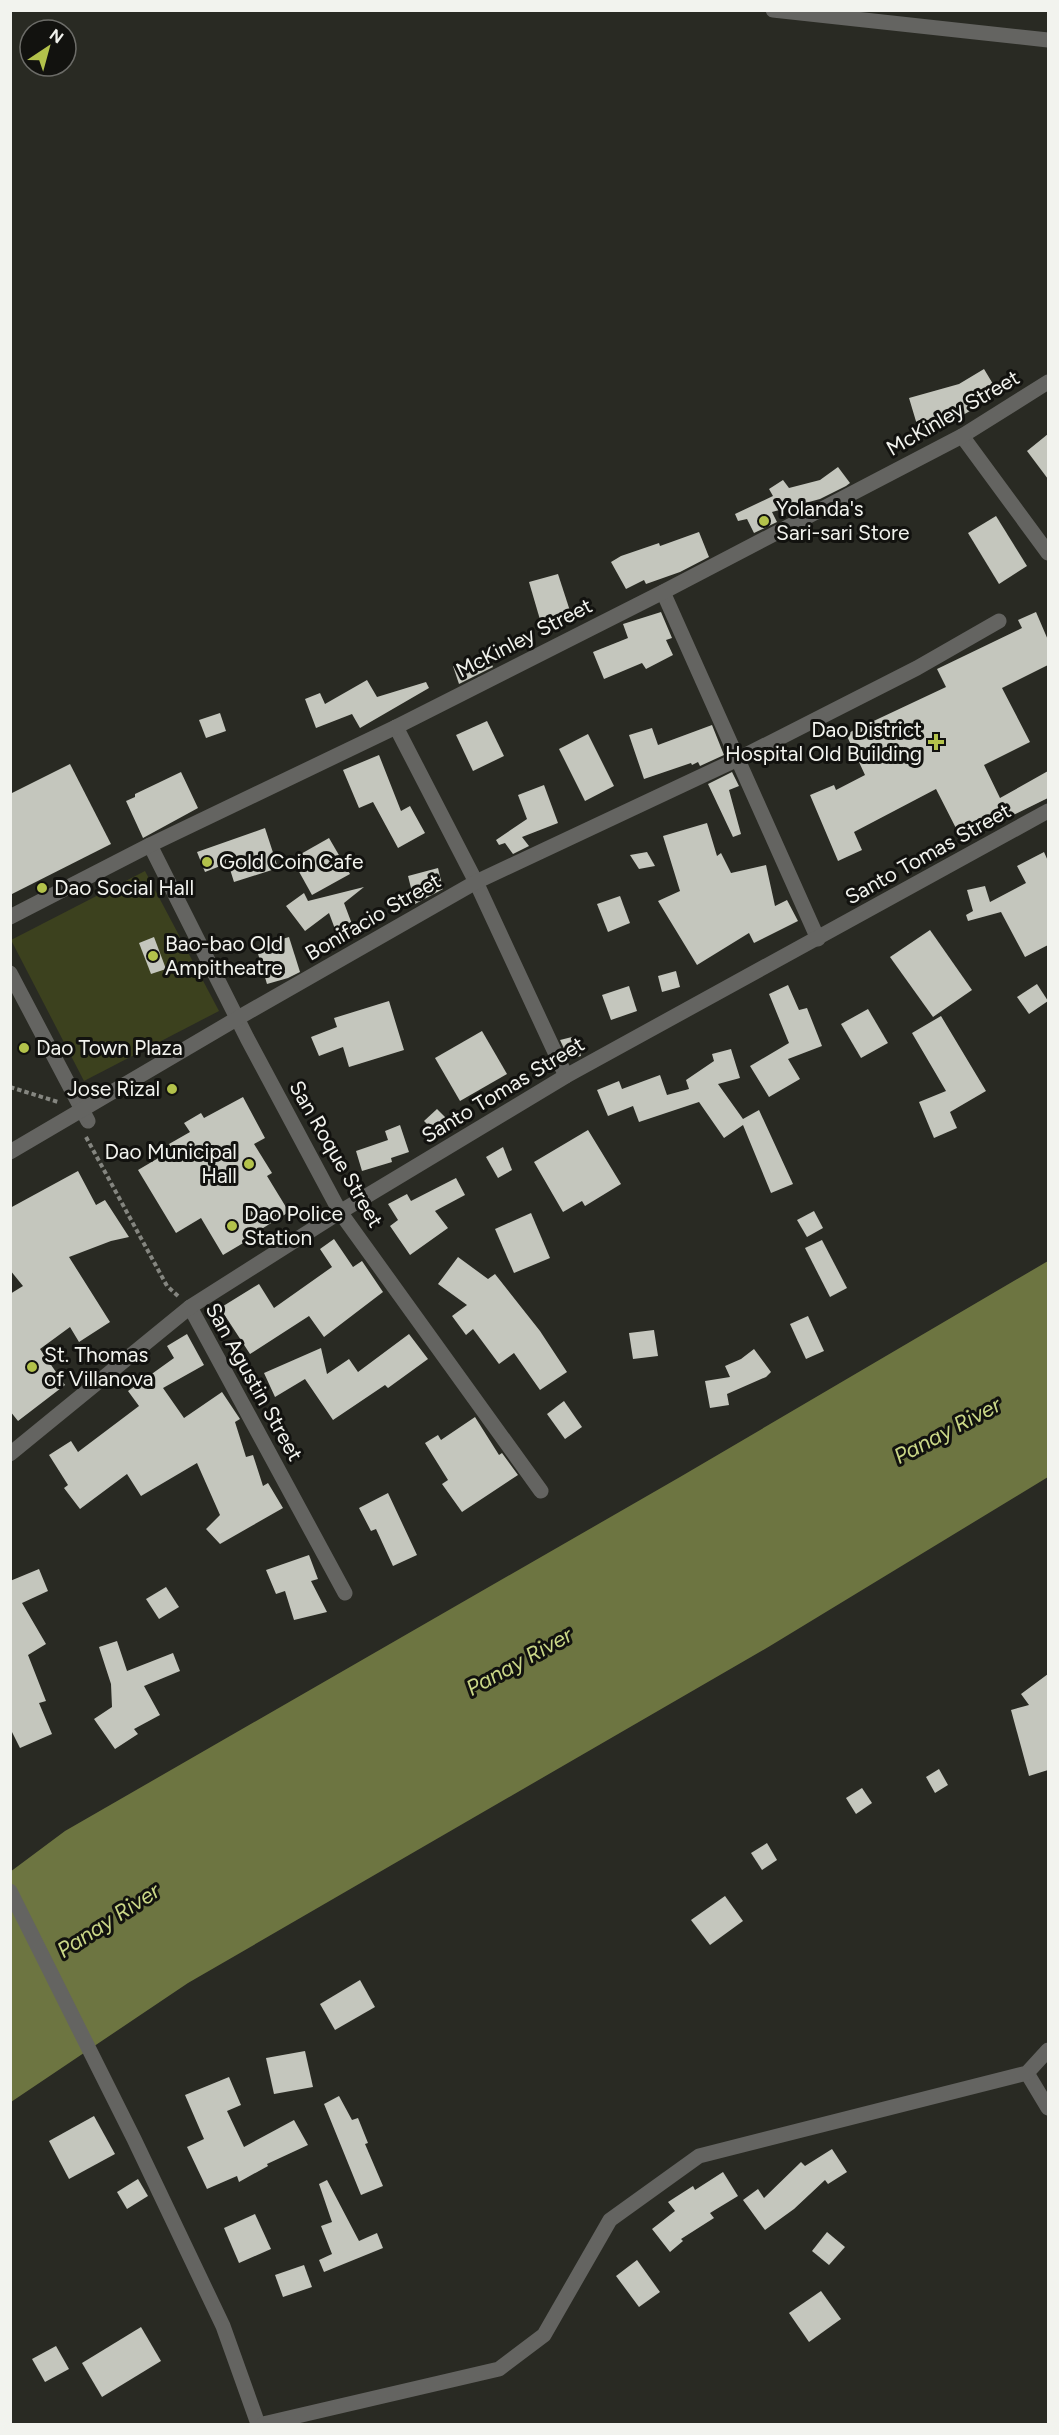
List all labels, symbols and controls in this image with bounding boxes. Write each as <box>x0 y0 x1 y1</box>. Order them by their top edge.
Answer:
north arrow <box>18 18 78 78</box>
text: N <box>46 25 67 48</box>
street label: McKinley Street <box>882 364 1024 461</box>
place label: Yolanda's Sari-sari Store <box>776 496 910 545</box>
marker: Yolanda's Sari-sari Store <box>757 514 771 528</box>
street label: McKinley Street <box>452 592 596 683</box>
place label: Dao District Hospital Old Building <box>725 717 922 766</box>
marker: Dao District Hospital Old Building <box>927 733 945 751</box>
street label: Santo Tomas Street <box>841 798 1015 909</box>
place label: Gold Coin Cafe <box>219 849 363 874</box>
marker: Gold Coin Cafe <box>200 855 214 869</box>
street label: Bonifacio Street <box>301 868 445 965</box>
place label: Dao Social Hall <box>54 875 194 900</box>
marker: Dao Social Hall <box>35 881 49 895</box>
place label: Bao-bao Old Ampitheatre <box>165 931 283 980</box>
marker: Bao-bao Old Ampitheatre <box>146 949 160 963</box>
street label: Santo Tomas Street <box>417 1031 589 1148</box>
place label: Dao Town Plaza <box>36 1035 183 1060</box>
marker: Dao Town Plaza <box>17 1041 31 1055</box>
place label: Jose Rizal <box>67 1076 160 1101</box>
street label: San Roque Street <box>284 1076 389 1232</box>
marker: Jose Rizal <box>165 1082 179 1096</box>
place label: Dao Municipal Hall <box>104 1139 237 1188</box>
marker: Dao Municipal Hall <box>242 1157 256 1171</box>
place label: Dao Police Station <box>244 1201 343 1250</box>
marker: Dao Police Station <box>225 1219 239 1233</box>
street label: San Agustin Street <box>201 1298 308 1465</box>
place label: St. Thomas of Villanova <box>44 1342 154 1391</box>
marker: St. Thomas of Villanova <box>25 1360 39 1374</box>
water label: Panay River <box>889 1390 1007 1470</box>
water label: Panay River <box>461 1620 578 1702</box>
water label: Panay River <box>52 1876 166 1964</box>

